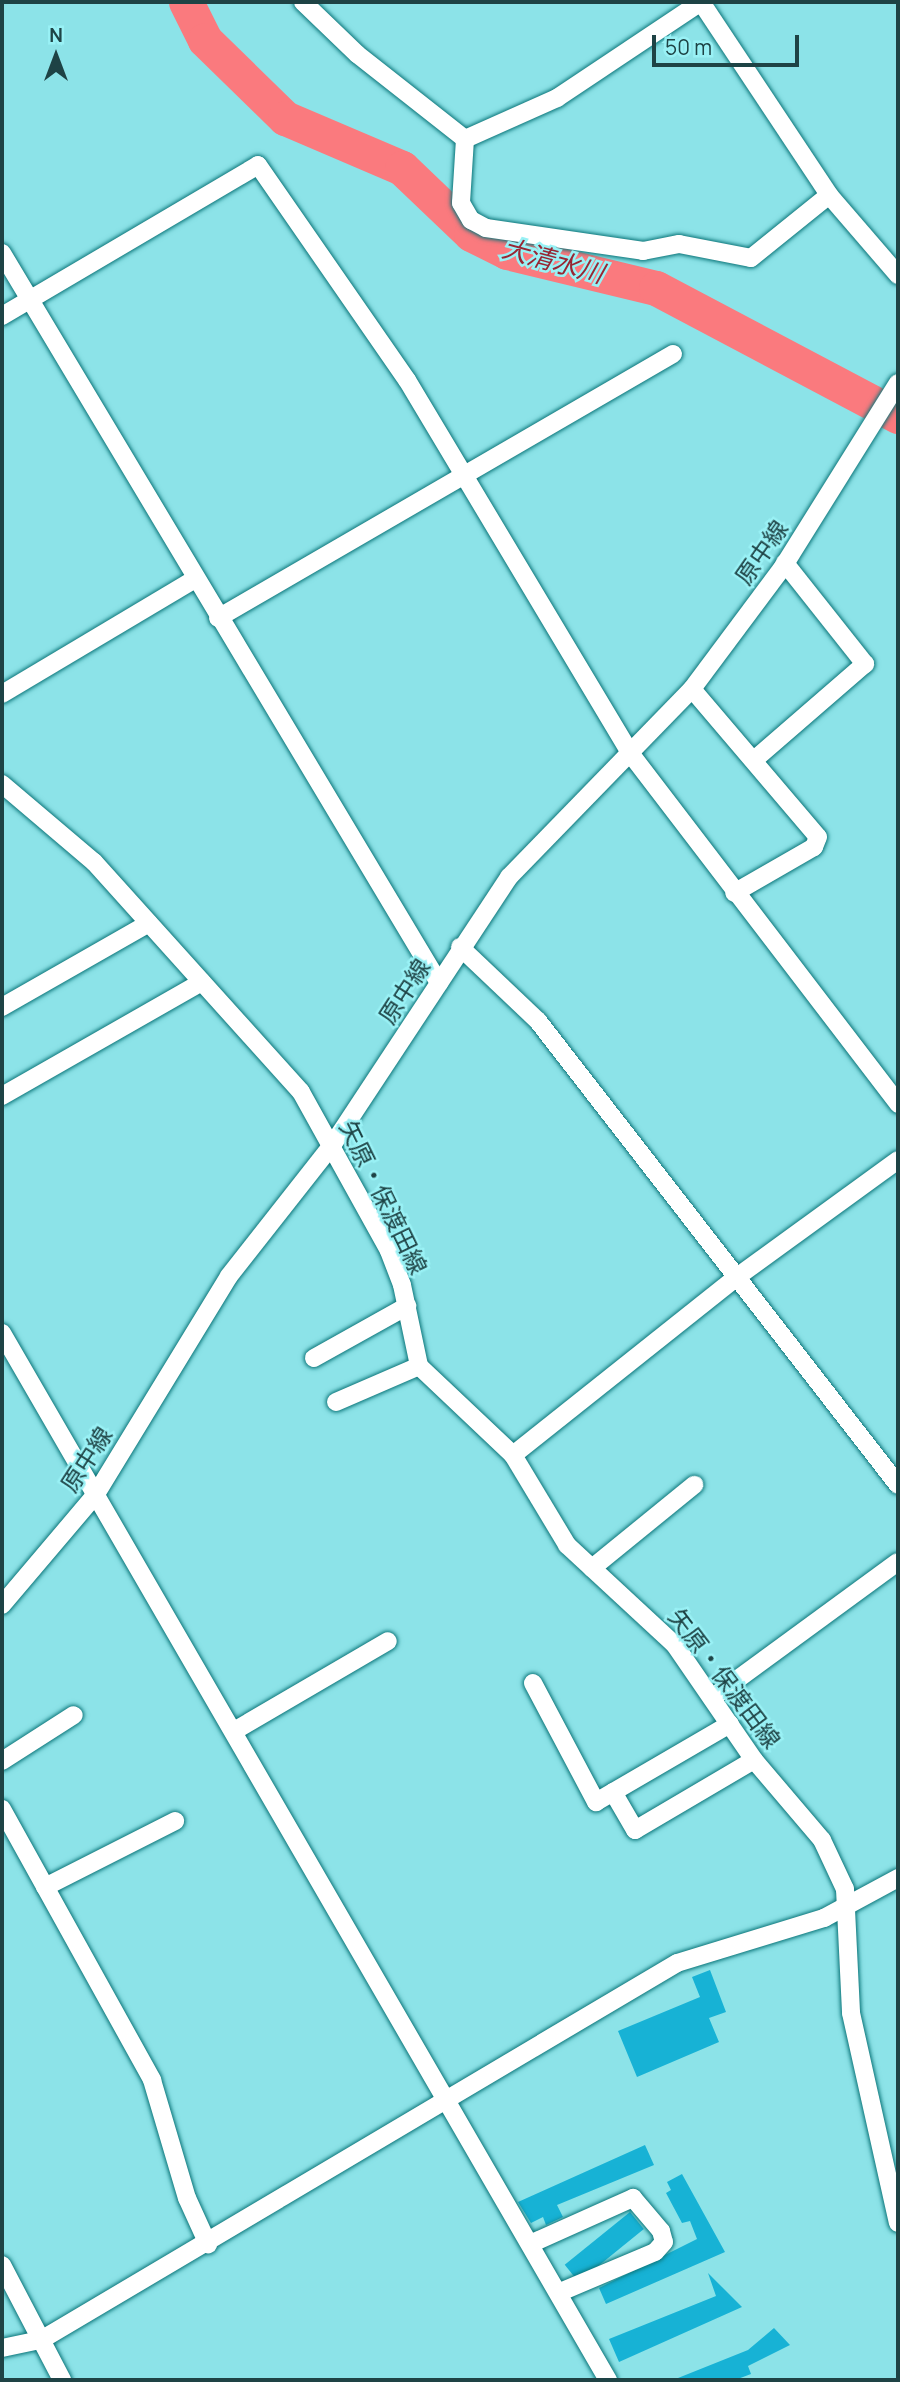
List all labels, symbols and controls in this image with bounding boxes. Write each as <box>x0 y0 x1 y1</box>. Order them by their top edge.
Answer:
north arrow <box>21 21 91 91</box>
scale bar <box>655 21 802 65</box>
text: N <box>49 22 63 48</box>
text: 50 m <box>665 33 712 61</box>
water label: 大清水川 <box>499 232 607 290</box>
street label: 原中線 <box>729 514 793 590</box>
street label: 原中線 <box>372 953 436 1029</box>
street label: 矢原・保渡田線 <box>334 1115 434 1279</box>
street label: 原中線 <box>54 1421 118 1497</box>
street label: 矢原・保渡田線 <box>663 1602 787 1754</box>

